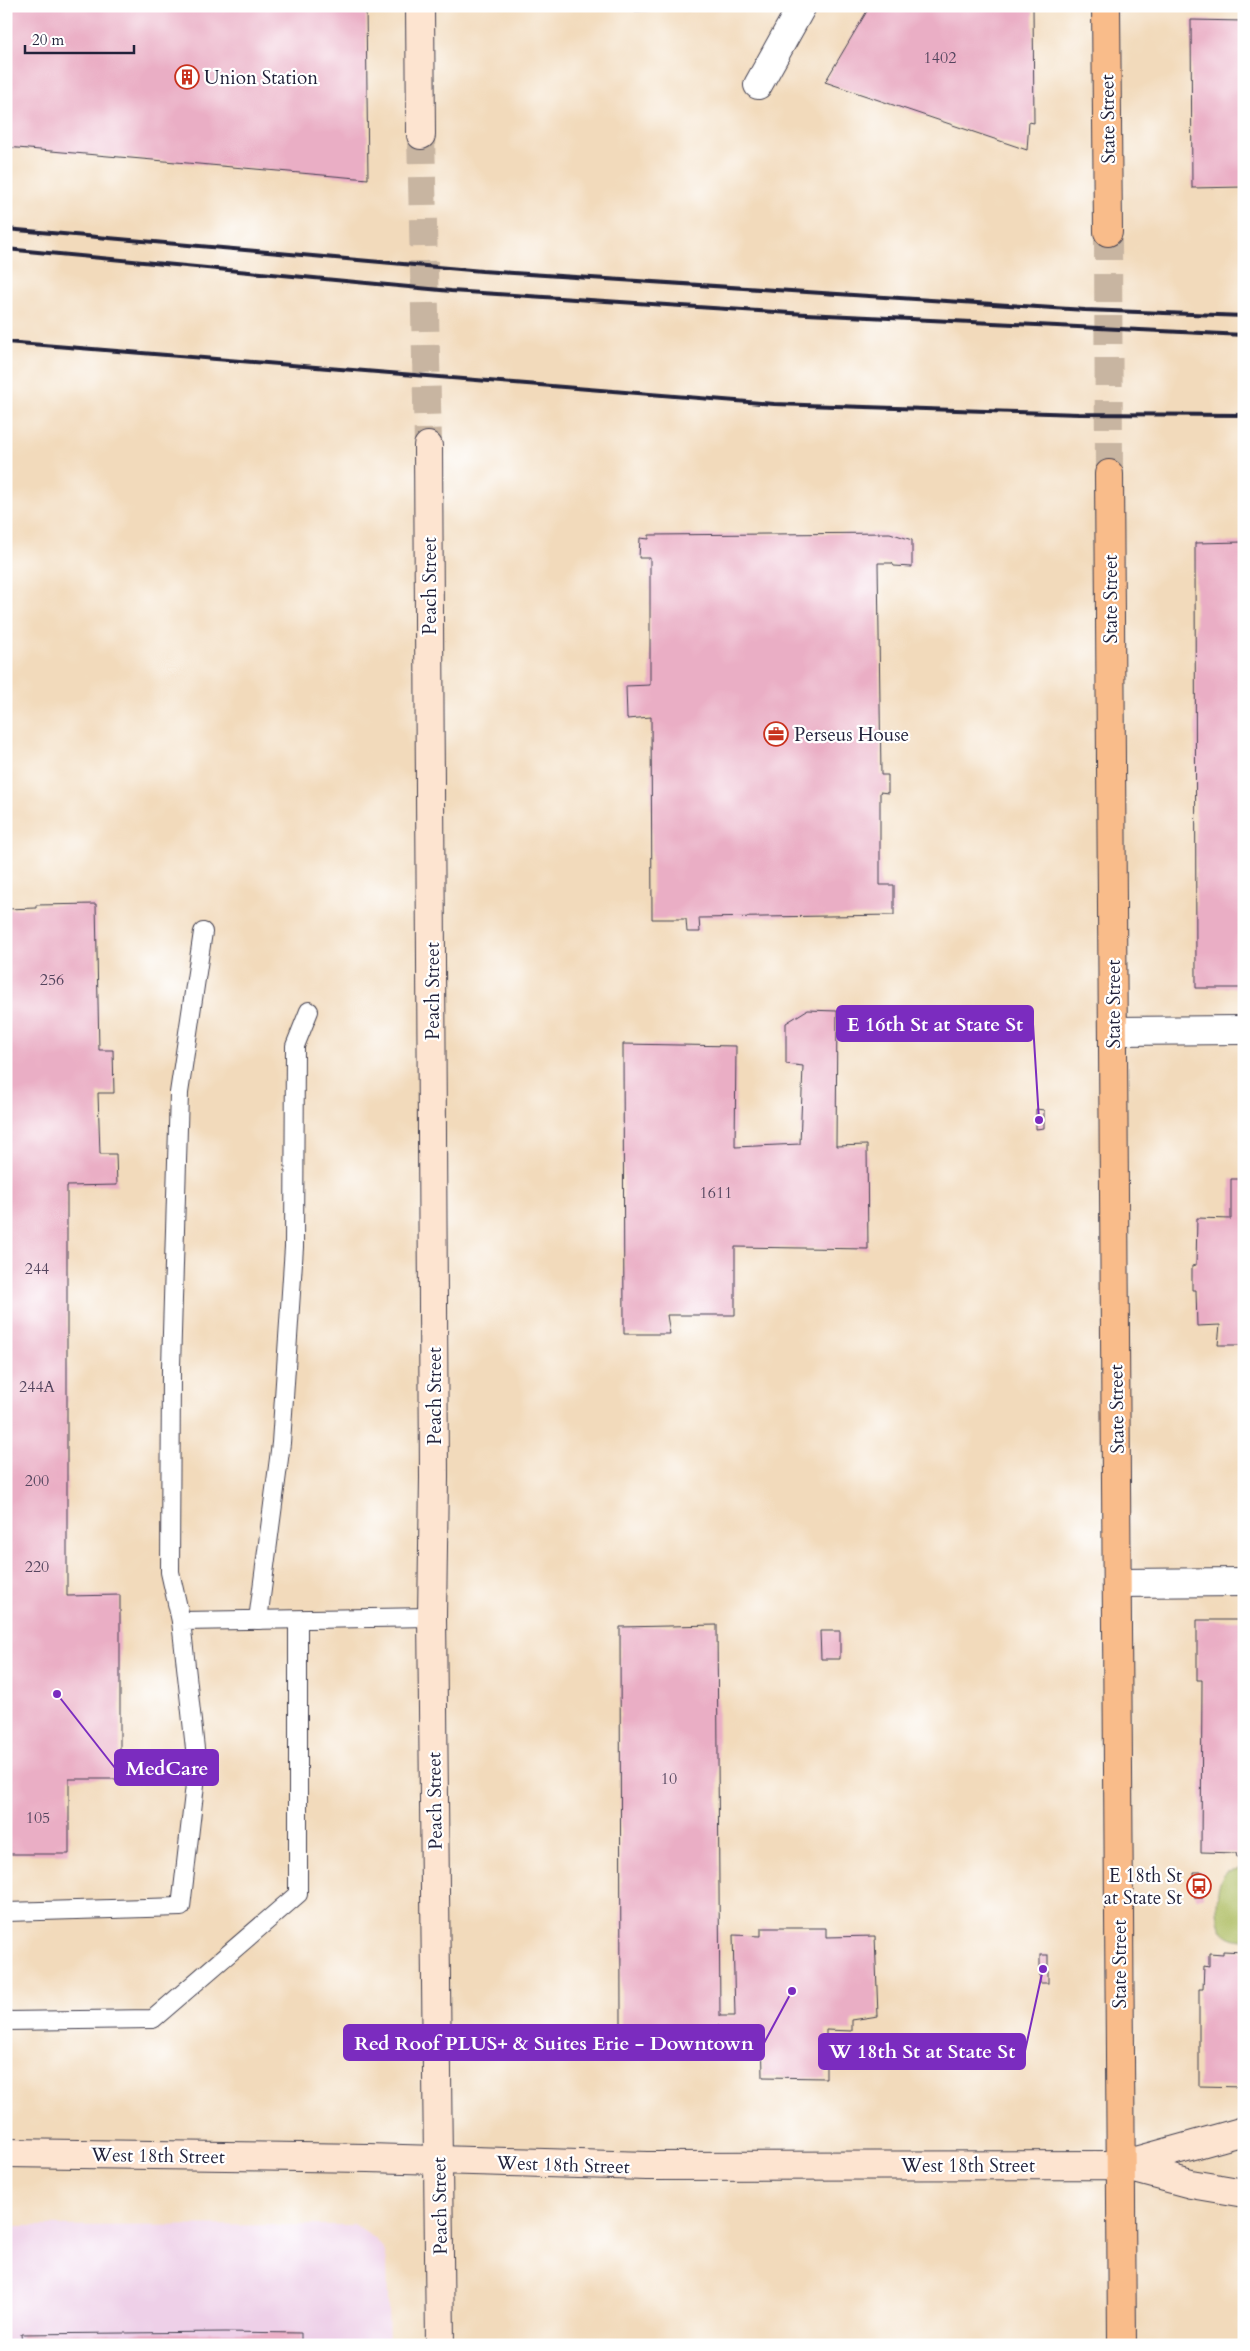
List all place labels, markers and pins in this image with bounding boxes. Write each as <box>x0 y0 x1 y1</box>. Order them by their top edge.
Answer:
building icon: Union Station <box>174 64 200 90</box>
place label: Union Station <box>204 65 318 91</box>
office icon: Perseus House <box>763 721 789 747</box>
place label: Perseus House <box>794 722 909 748</box>
callout: E 16th St at State St <box>837 1006 1033 1041</box>
callout: MedCare <box>115 1750 218 1785</box>
place label: E 18th St at State St <box>1104 1863 1182 1911</box>
bus stop icon: E 18th St at State St <box>1186 1873 1212 1899</box>
callout: Red Roof PLUS+ & Suites Erie - Downtown <box>344 2025 764 2060</box>
callout: W 18th St at State St <box>819 2034 1025 2069</box>

